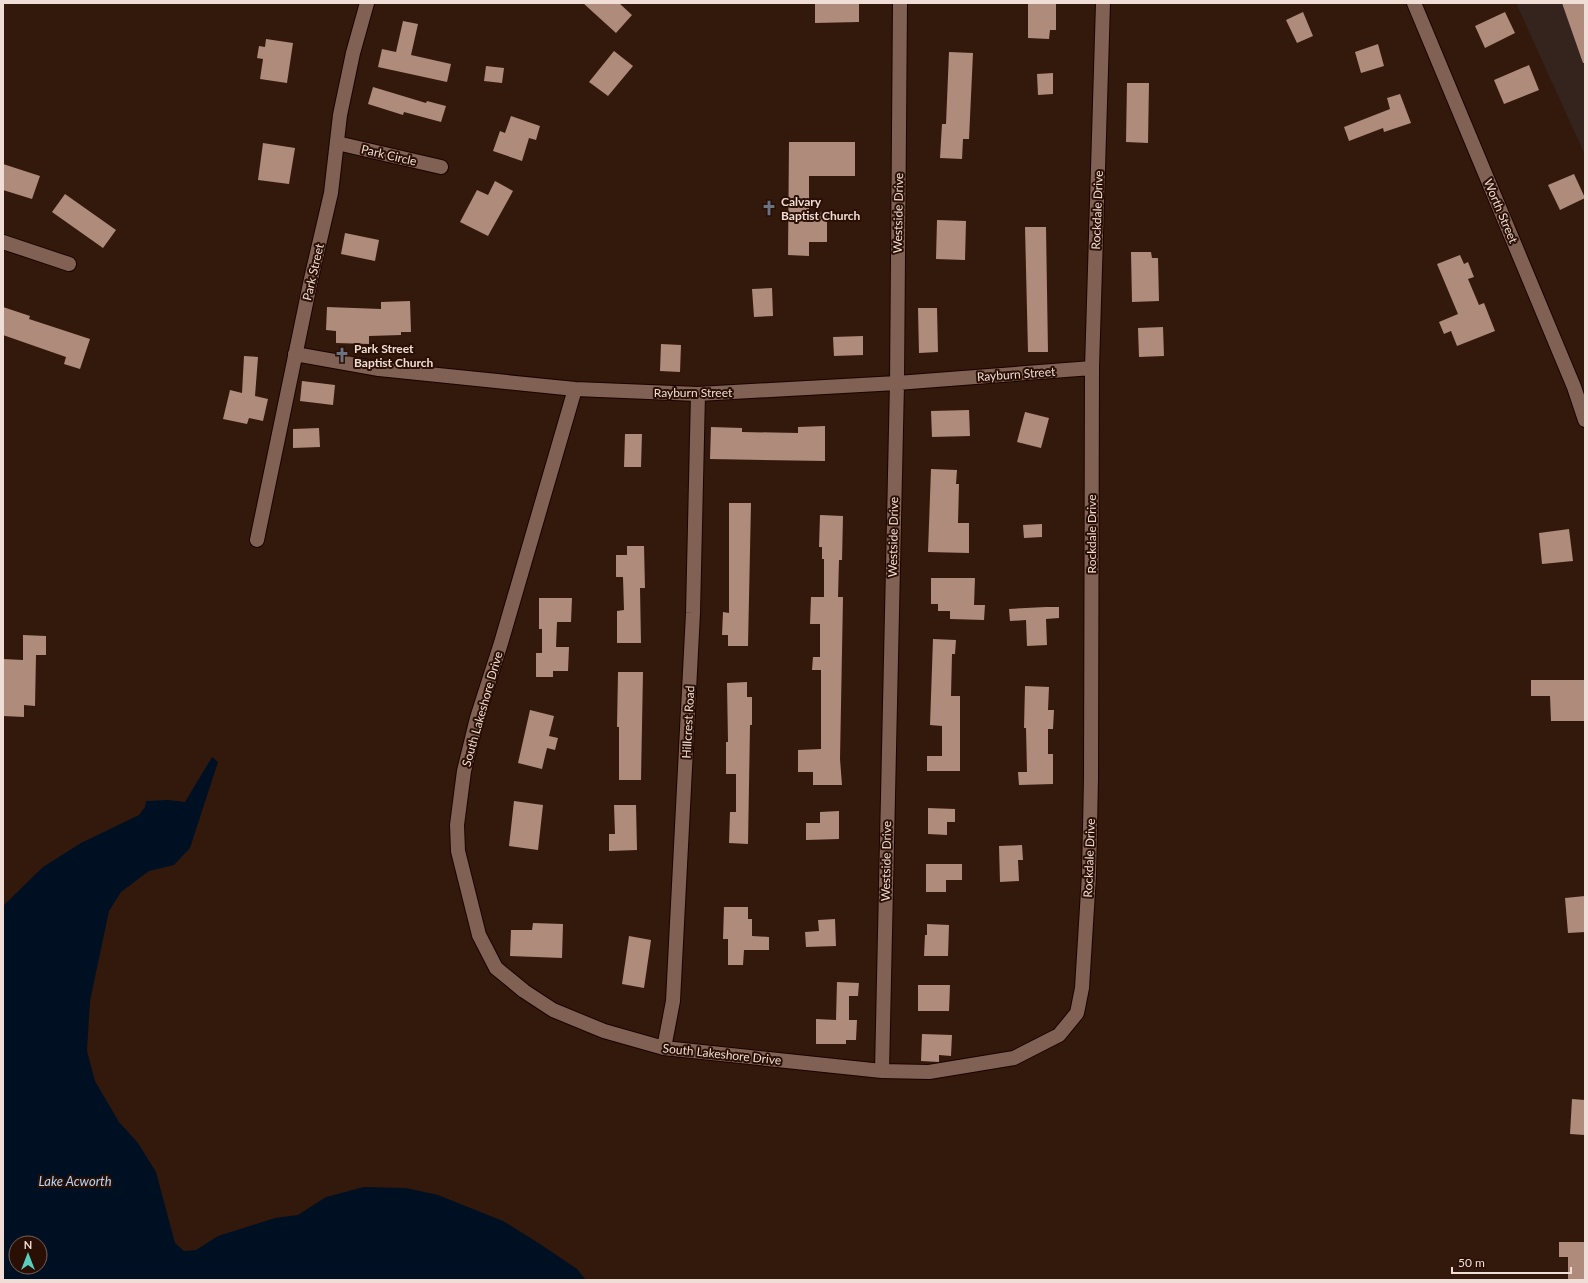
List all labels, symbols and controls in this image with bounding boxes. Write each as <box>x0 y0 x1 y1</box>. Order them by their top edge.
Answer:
street label: Park Circle <box>360 141 418 169</box>
street label: Rockdale Drive <box>1088 170 1106 250</box>
street label: Westside Drive <box>890 173 906 253</box>
street label: Worth Street <box>1481 176 1522 246</box>
place label: Calvary Baptist Church <box>781 194 861 223</box>
church icon: Calvary Baptist Church <box>760 199 778 217</box>
street label: Park Street <box>299 241 327 302</box>
place label: Park Street Baptist Church <box>354 341 434 370</box>
church icon: Park Street Baptist Church <box>333 346 351 364</box>
street label: Rayburn Street <box>976 364 1056 384</box>
street label: Rayburn Street <box>654 385 733 400</box>
street label: Rockdale Drive <box>1084 495 1099 574</box>
street label: Westside Drive <box>885 497 901 577</box>
street label: South Lakeshore Drive <box>458 650 506 768</box>
street label: Hillcrest Road <box>679 685 697 759</box>
street label: Rockdale Drive <box>1080 818 1098 898</box>
street label: Westside Drive <box>878 821 894 901</box>
street label: South Lakeshore Drive <box>662 1040 782 1068</box>
water label: Lake Acworth <box>38 1173 112 1189</box>
north arrow <box>8 1235 48 1275</box>
text: N <box>24 1238 32 1251</box>
scale bar <box>1452 1249 1571 1275</box>
text: 50 m <box>1458 1255 1485 1270</box>

